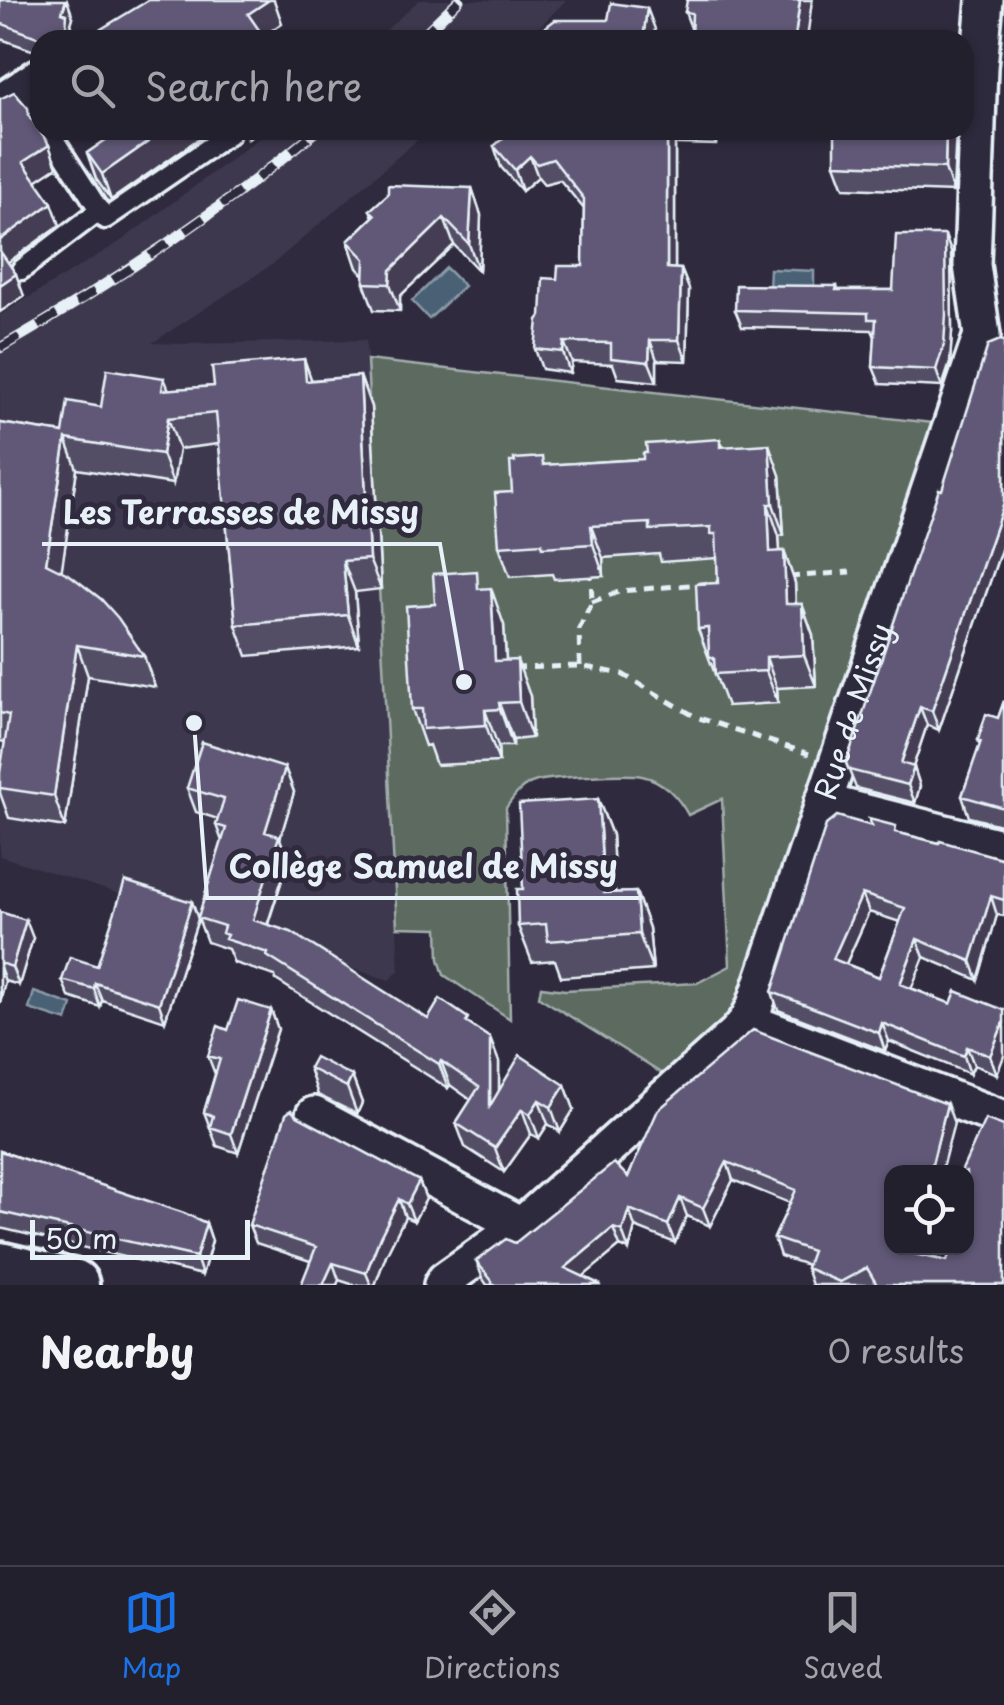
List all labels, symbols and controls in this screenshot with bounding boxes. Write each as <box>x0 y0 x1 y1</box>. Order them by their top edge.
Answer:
search box <box>30 30 974 140</box>
text: Search here <box>145 57 362 114</box>
icon: search <box>65 58 120 113</box>
callout: Les Terrasses de Missy <box>42 482 440 544</box>
text: Les Terrasses de Missy <box>63 487 419 535</box>
street label: Rue de Missy <box>801 617 903 805</box>
callout: Collège Samuel de Missy <box>207 836 639 898</box>
text: Collège Samuel de Missy <box>228 841 618 889</box>
map controls <box>884 1165 974 1255</box>
button: locate <box>884 1165 974 1255</box>
scale bar <box>30 1215 250 1260</box>
text: 50 m <box>45 1216 118 1259</box>
text: Nearby <box>40 1319 194 1382</box>
text: 0 results <box>828 1326 964 1374</box>
tab: Map <box>121 1585 181 1688</box>
tab: Directions <box>424 1585 560 1688</box>
tab: Saved <box>803 1585 883 1688</box>

